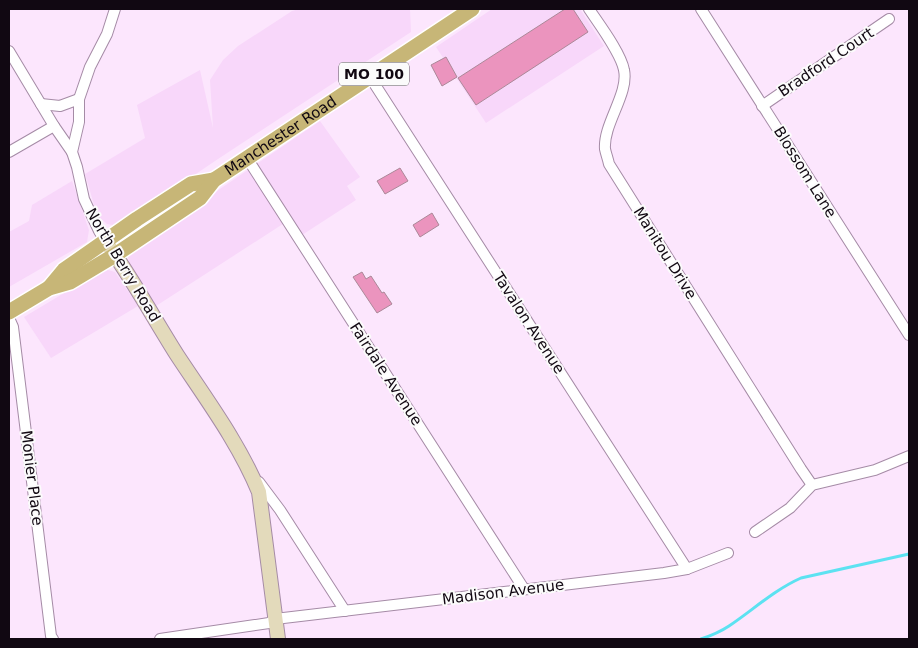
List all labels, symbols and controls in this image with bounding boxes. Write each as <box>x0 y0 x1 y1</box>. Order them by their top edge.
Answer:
street label: Bradford Court <box>775 23 877 101</box>
road number: MO 100 <box>339 62 409 86</box>
street label: Manchester Road <box>221 92 340 179</box>
street label: Blossom Lane <box>770 123 840 221</box>
street label: Manitou Drive <box>630 204 700 302</box>
street label: North Berry Road <box>82 205 164 325</box>
street label: Tavalon Avenue <box>489 268 568 377</box>
street label: Fairdale Avenue <box>346 319 426 429</box>
street label: Monier Place <box>17 429 47 527</box>
street label: Madison Avenue <box>441 576 565 608</box>

